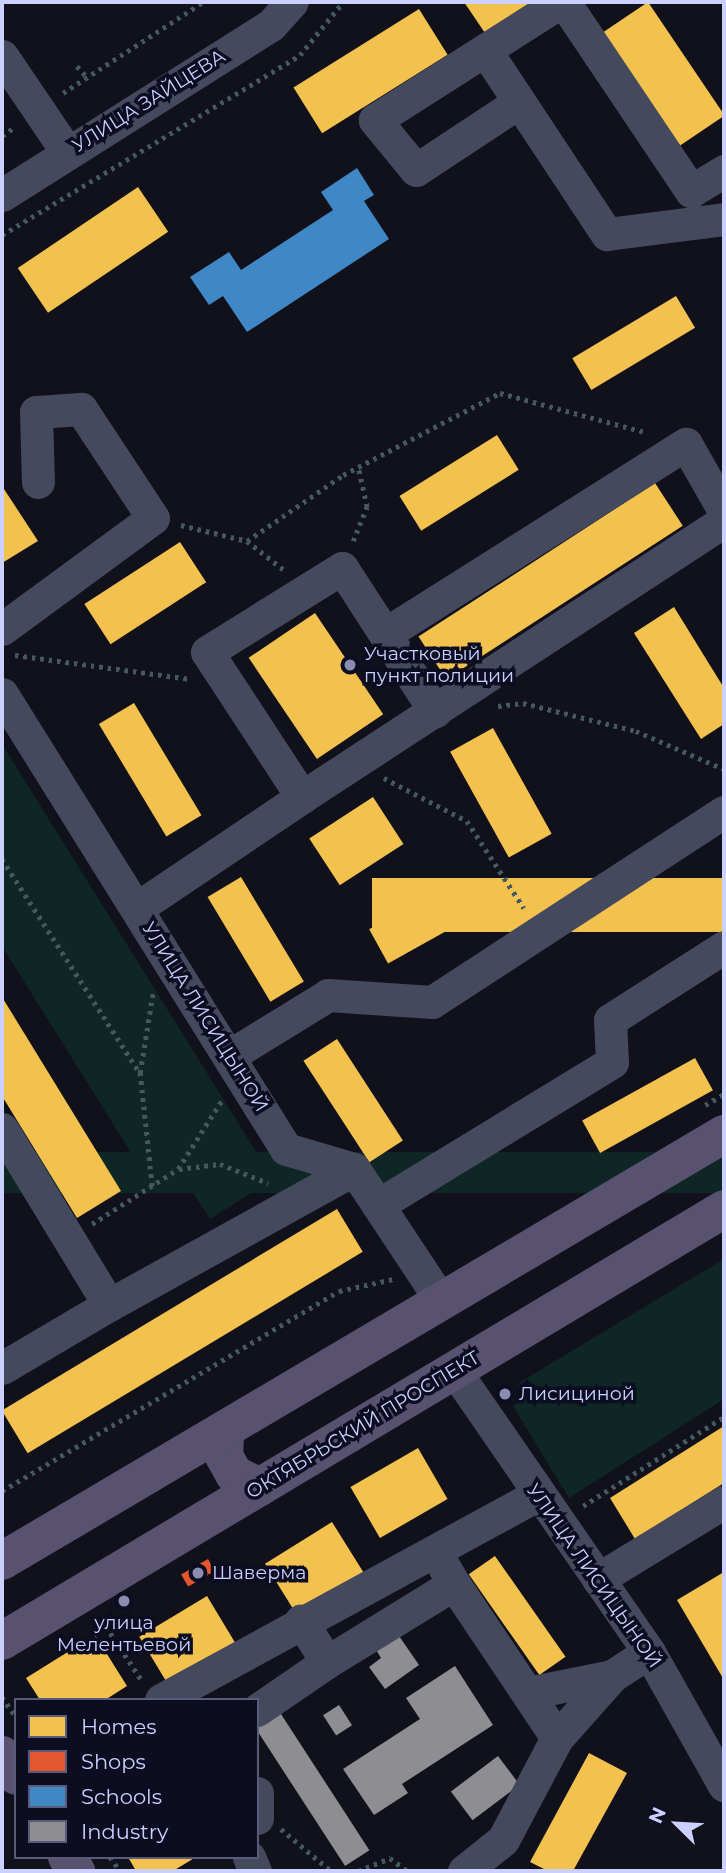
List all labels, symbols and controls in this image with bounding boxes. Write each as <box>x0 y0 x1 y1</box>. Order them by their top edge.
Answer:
street label: УЛИЦА ЗАЙЦЕВА <box>68 45 230 157</box>
place label: Участковый пункт полиции <box>364 643 514 687</box>
marker: Участковый пункт полиции <box>342 657 358 673</box>
street label: УЛИЦА ЛИСИЦЫНОЙ <box>137 918 273 1116</box>
street label: ОКТЯБРЬСКИЙ ПРОСПЕКТ <box>242 1346 484 1504</box>
place label: Лисициной <box>519 1383 635 1405</box>
marker: Лисициной <box>497 1386 513 1402</box>
street label: УЛИЦА ЛИСИЦЫНОЙ <box>522 1480 666 1672</box>
place label: Шаверма <box>212 1562 306 1584</box>
marker: Шаверма <box>190 1565 206 1581</box>
marker: улица Мелентьевой <box>116 1593 132 1609</box>
place label: улица Мелентьевой <box>57 1612 191 1656</box>
legend <box>14 1698 259 1859</box>
text: Homes <box>81 1714 156 1739</box>
text: Shops <box>81 1749 146 1774</box>
text: Schools <box>81 1784 162 1809</box>
north arrow <box>642 1789 712 1859</box>
text: N <box>644 1804 671 1827</box>
text: Industry <box>81 1819 168 1844</box>

